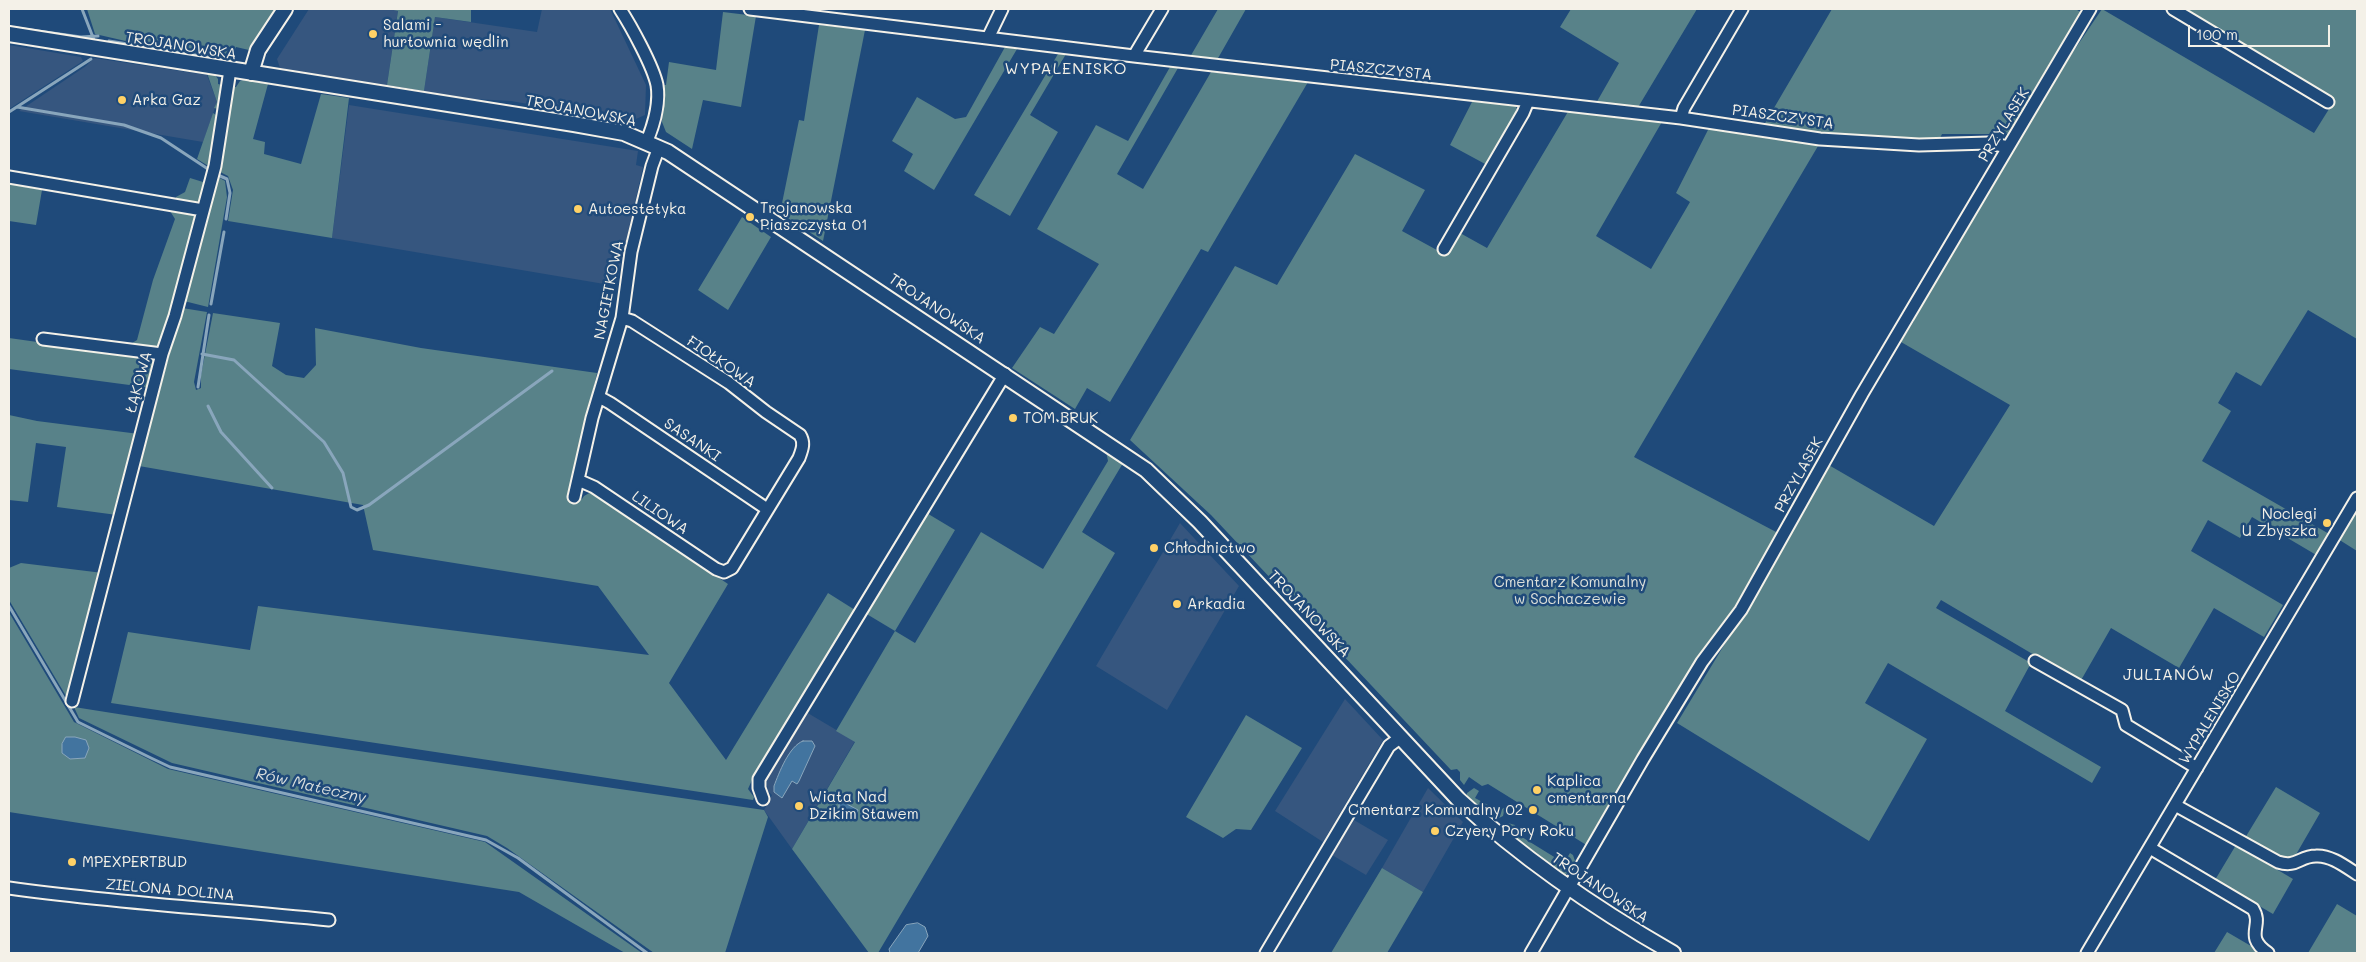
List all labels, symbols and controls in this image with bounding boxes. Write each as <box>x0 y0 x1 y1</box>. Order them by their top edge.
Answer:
scale bar <box>2191 15 2334 47</box>
place label: Salami - hurtownia wędlin <box>383 16 508 51</box>
text: 100 m <box>2196 24 2238 44</box>
street label: TROJANOWSKA <box>124 28 238 64</box>
marker: Salami - hurtownia wędlin <box>367 28 379 40</box>
street label: PIASZCZYSTA <box>1329 56 1433 84</box>
district label: WYPALENISKO <box>1003 59 1129 79</box>
street label: PRZYLASEK <box>1975 85 2033 165</box>
place label: Arka Gaz <box>132 91 201 109</box>
street label: TROJANOWSKA <box>524 91 638 131</box>
marker: Arka Gaz <box>116 94 128 106</box>
street label: PIASZCZYSTA <box>1731 101 1835 133</box>
place label: Trojanowska Piaszczysta 01 <box>760 199 868 234</box>
place label: Autoestetyka <box>588 200 686 218</box>
marker: Autoestetyka <box>572 203 584 215</box>
marker: Trojanowska Piaszczysta 01 <box>744 211 756 223</box>
street label: NAGIETKOWA <box>591 239 627 341</box>
street label: TROJANOWSKA <box>885 270 989 348</box>
street label: FIOŁKOWA <box>683 332 759 392</box>
street label: ŁĄKOWA <box>122 349 156 415</box>
place label: TOM BRUK <box>1023 409 1098 427</box>
marker: TOM BRUK <box>1007 412 1019 424</box>
street label: SASANKI <box>660 415 724 465</box>
street label: PRZYLASEK <box>1771 434 1827 516</box>
street label: LILIOWA <box>628 488 692 538</box>
place label: Noclegi U Zbyszka <box>2242 505 2317 540</box>
marker: Noclegi U Zbyszka <box>2321 517 2333 529</box>
place label: Chłodnictwo <box>1164 539 1255 557</box>
marker: Chłodnictwo <box>1148 542 1160 554</box>
street label: TROJANOWSKA <box>1264 567 1354 661</box>
park label: Cmentarz Komunalny w Sochaczewie <box>1494 573 1646 608</box>
place label: Arkadia <box>1187 595 1246 613</box>
marker: Arkadia <box>1171 598 1183 610</box>
district label: JULIANÓW <box>2122 665 2216 685</box>
street label: WYPALENISKO <box>2175 668 2245 768</box>
water label: Rów Mateczny <box>254 764 368 808</box>
place label: Kaplica cmentarna <box>1547 772 1626 807</box>
marker: Kaplica cmentarna <box>1531 784 1543 796</box>
place label: Wiata Nad Dzikim Stawem <box>809 788 919 823</box>
marker: Wiata Nad Dzikim Stawem <box>793 800 805 812</box>
place label: Cmentarz Komunalny 02 <box>1348 801 1523 819</box>
marker: Cmentarz Komunalny 02 <box>1527 804 1539 816</box>
place label: Czyery Pory Roku <box>1445 822 1574 840</box>
marker: Czyery Pory Roku <box>1429 825 1441 837</box>
street label: TROJANOWSKA <box>1548 849 1652 927</box>
place label: MPEXPERTBUD <box>82 853 187 871</box>
marker: MPEXPERTBUD <box>66 856 78 868</box>
street label: ZIELONA DOLINA <box>105 875 235 905</box>

